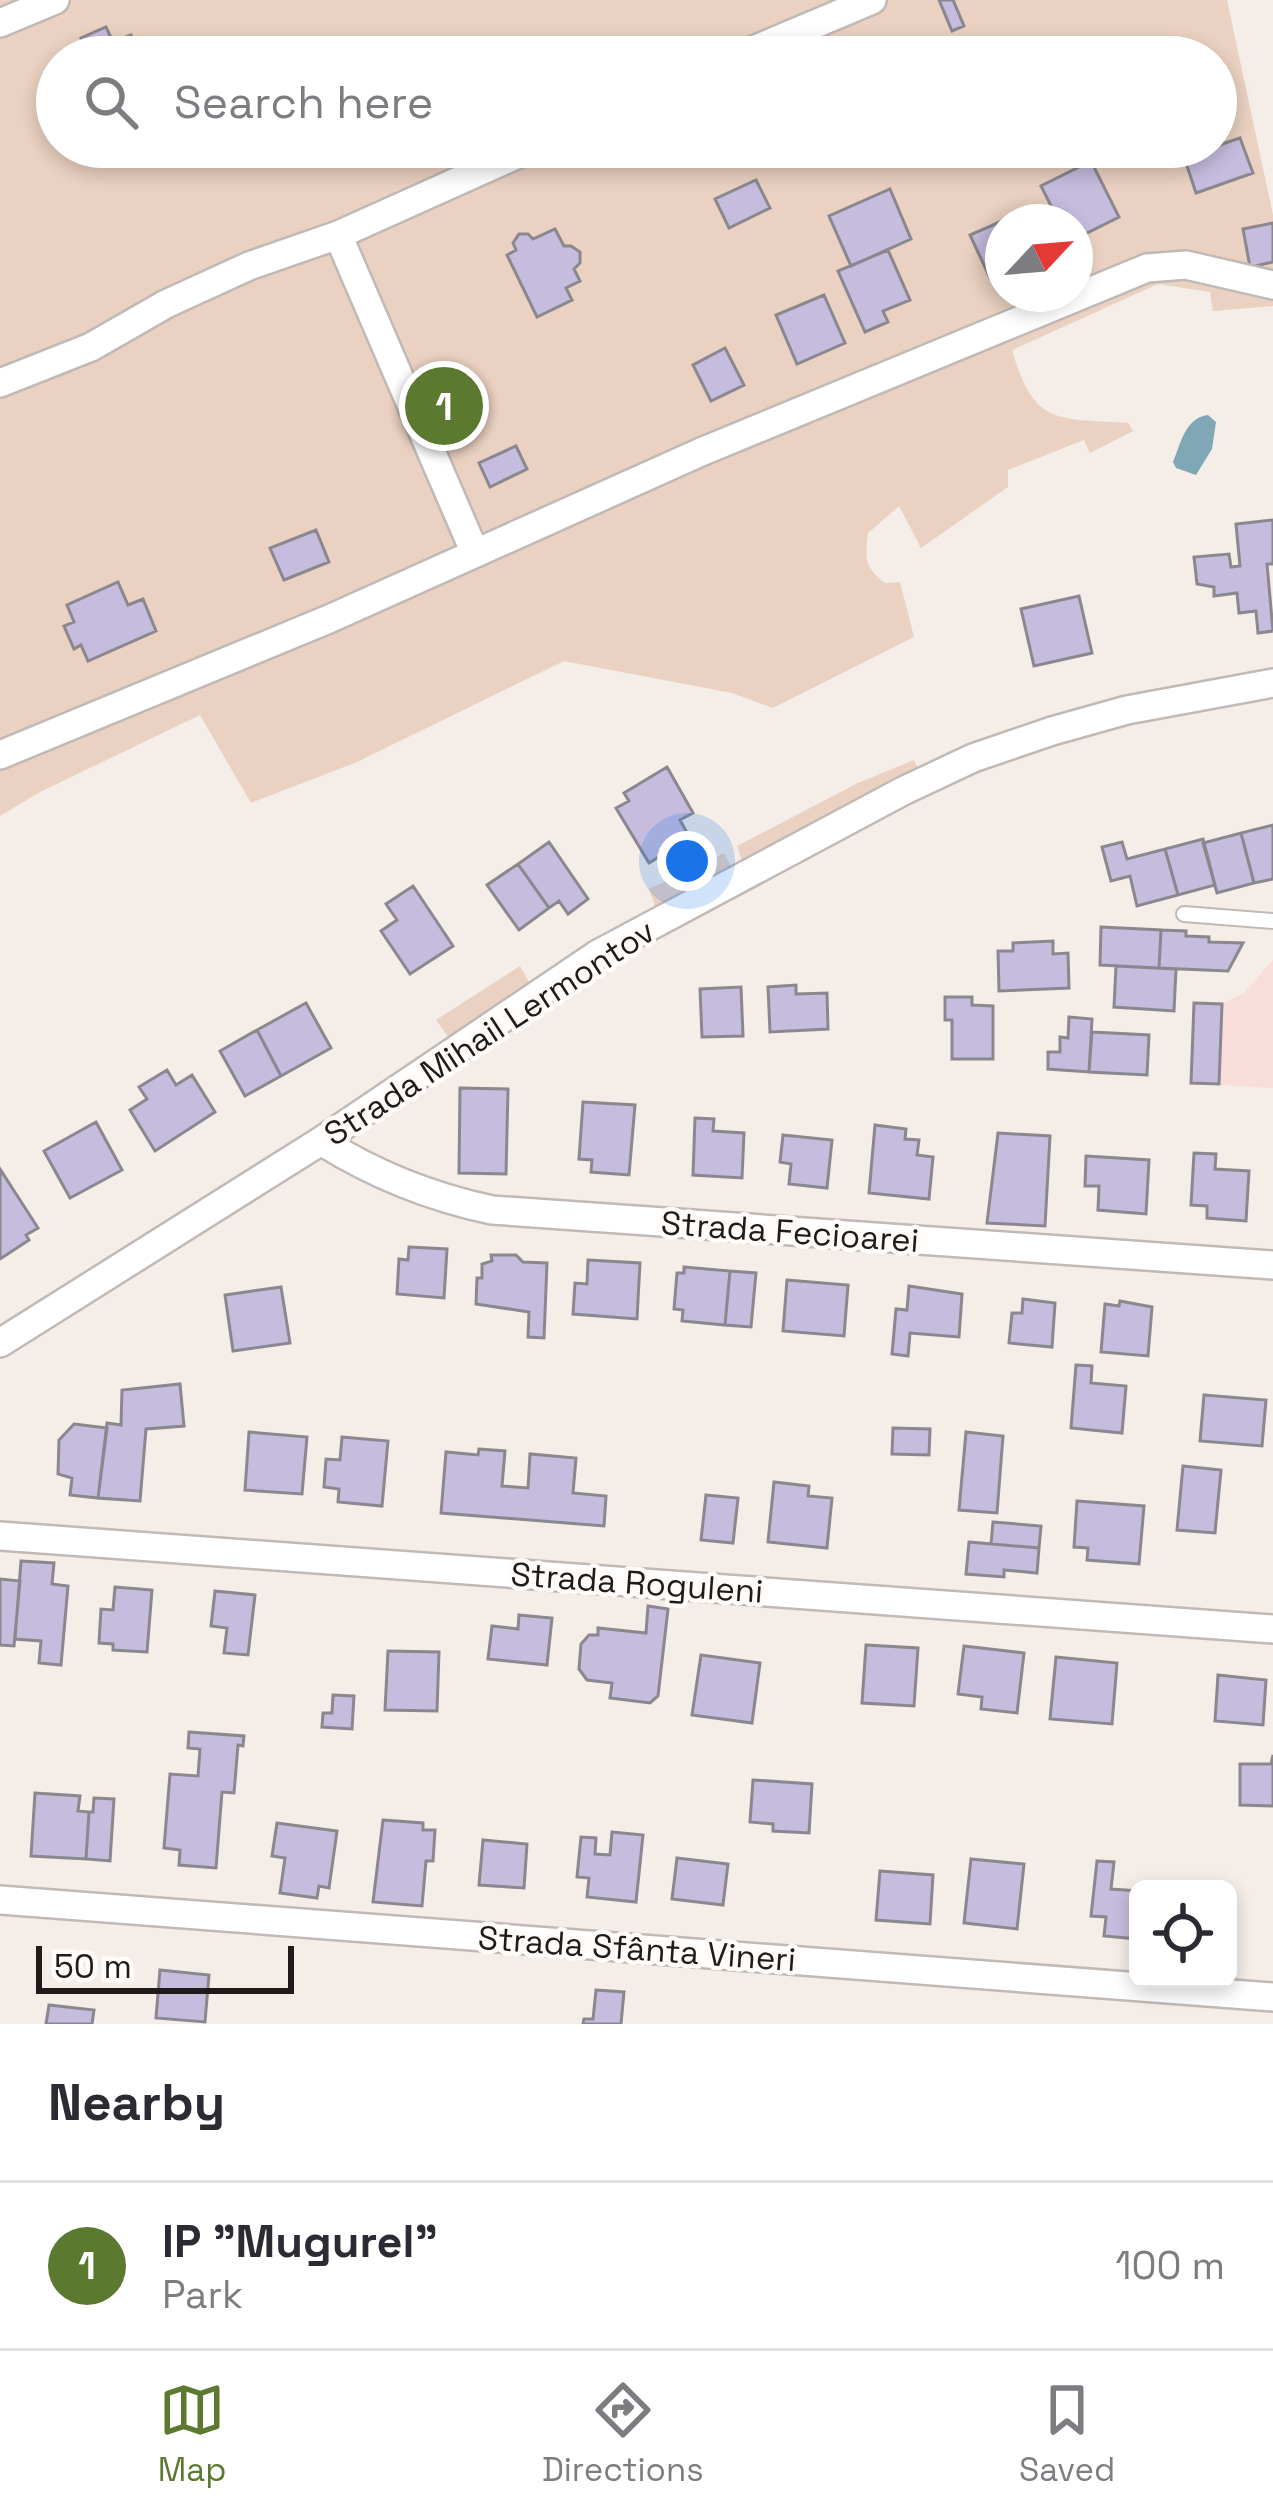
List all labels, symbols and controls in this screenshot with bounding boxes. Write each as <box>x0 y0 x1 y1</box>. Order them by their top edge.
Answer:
search box <box>36 36 1237 168</box>
icon: search <box>78 69 144 135</box>
text: Search here <box>174 74 433 131</box>
north arrow <box>985 204 1093 312</box>
pin: 1 <box>405 361 483 451</box>
your location <box>657 831 717 891</box>
street label: Strada Mihail Lermontov <box>316 910 663 1155</box>
street label: Strada Fecioarei <box>660 1202 920 1262</box>
street label: Strada Roguleni <box>509 1553 765 1613</box>
map controls <box>1129 1880 1237 1988</box>
button: locate <box>1129 1880 1237 1988</box>
street label: Strada Sfânta Vineri <box>477 1917 797 1981</box>
scale bar <box>36 1940 294 1993</box>
text: 50 m <box>54 1946 132 1988</box>
text: Nearby <box>48 2070 225 2135</box>
text: IP "Mugurel" <box>162 2213 438 2270</box>
text: 1 <box>78 2241 96 2290</box>
text: 100 m <box>1115 2241 1225 2290</box>
text: Park <box>162 2270 243 2319</box>
tab: Map <box>158 2377 226 2491</box>
tab: Directions <box>542 2377 704 2491</box>
tab: Saved <box>1019 2377 1115 2491</box>

